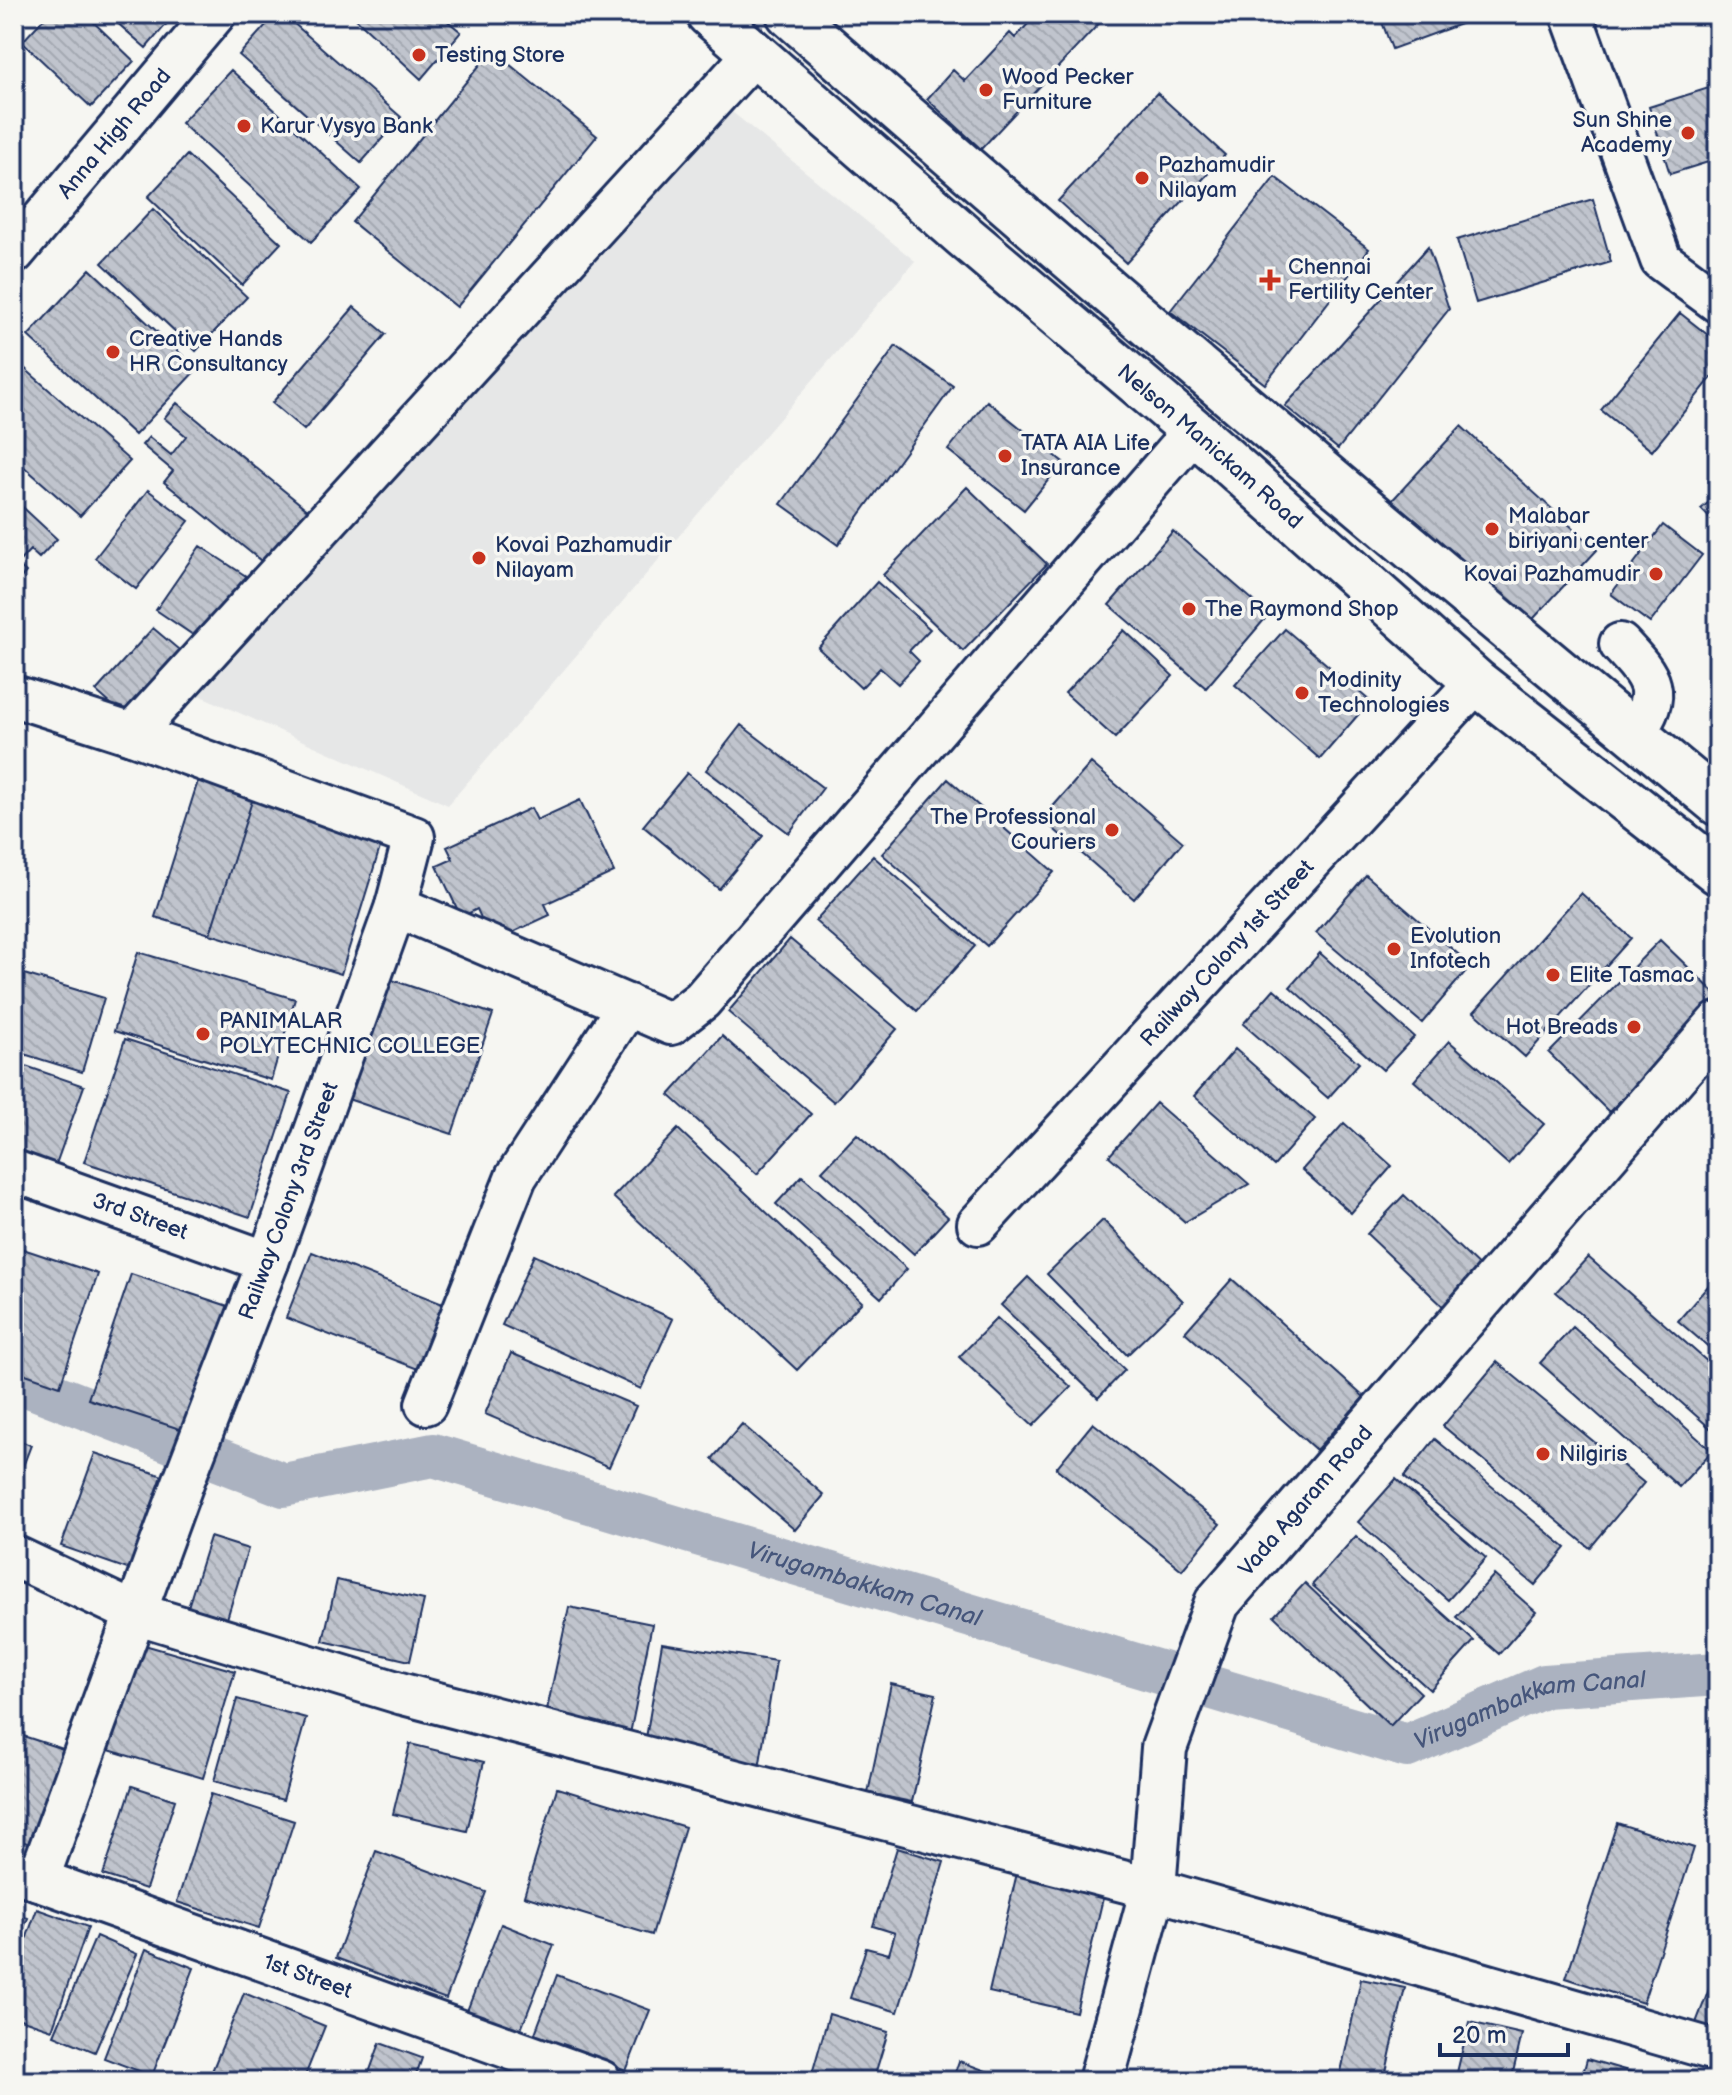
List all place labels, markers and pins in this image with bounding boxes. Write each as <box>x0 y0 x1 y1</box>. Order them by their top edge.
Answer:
place label: Testing Store <box>435 42 565 69</box>
marker: Testing Store <box>410 46 428 64</box>
place label: Wood Pecker Furniture <box>1002 64 1135 116</box>
marker: Wood Pecker Furniture <box>977 81 995 99</box>
place label: Sun Shine Academy <box>1572 107 1672 159</box>
place label: Karur Vysya Bank <box>260 113 433 140</box>
marker: Karur Vysya Bank <box>235 117 253 135</box>
marker: Sun Shine Academy <box>1679 124 1697 142</box>
place label: Pazhamudir Nilayam <box>1158 152 1276 204</box>
marker: Pazhamudir Nilayam <box>1133 169 1151 187</box>
place label: Chennai Fertility Center <box>1288 254 1434 306</box>
marker: Chennai Fertility Center <box>1259 269 1281 291</box>
place label: Creative Hands HR Consultancy <box>129 326 288 378</box>
marker: Creative Hands HR Consultancy <box>104 343 122 361</box>
place label: TATA AIA Life Insurance <box>1021 430 1150 482</box>
marker: TATA AIA Life Insurance <box>996 447 1014 465</box>
place label: Malabar biriyani center <box>1508 503 1649 555</box>
marker: Malabar biriyani center <box>1483 520 1501 538</box>
place label: Kovai Pazhamudir Nilayam <box>495 532 673 584</box>
marker: Kovai Pazhamudir Nilayam <box>470 549 488 567</box>
place label: Kovai Pazhamudir <box>1463 561 1641 588</box>
marker: Kovai Pazhamudir <box>1647 565 1665 583</box>
place label: The Raymond Shop <box>1205 596 1399 623</box>
marker: The Raymond Shop <box>1180 600 1198 618</box>
place label: Modinity Technologies <box>1318 667 1450 719</box>
marker: Modinity Technologies <box>1293 684 1311 702</box>
place label: The Professional Couriers <box>930 804 1096 856</box>
marker: The Professional Couriers <box>1103 821 1121 839</box>
place label: Evolution Infotech <box>1410 923 1501 975</box>
marker: Evolution Infotech <box>1385 940 1403 958</box>
place label: Elite Tasmac <box>1569 962 1695 989</box>
marker: Elite Tasmac <box>1544 966 1562 984</box>
place label: PANIMALAR POLYTECHNIC COLLEGE <box>219 1008 480 1060</box>
place label: Hot Breads <box>1505 1014 1618 1041</box>
marker: Hot Breads <box>1625 1018 1643 1036</box>
marker: PANIMALAR POLYTECHNIC COLLEGE <box>194 1025 212 1043</box>
place label: Nilgiris <box>1559 1441 1627 1468</box>
marker: Nilgiris <box>1534 1445 1552 1463</box>

